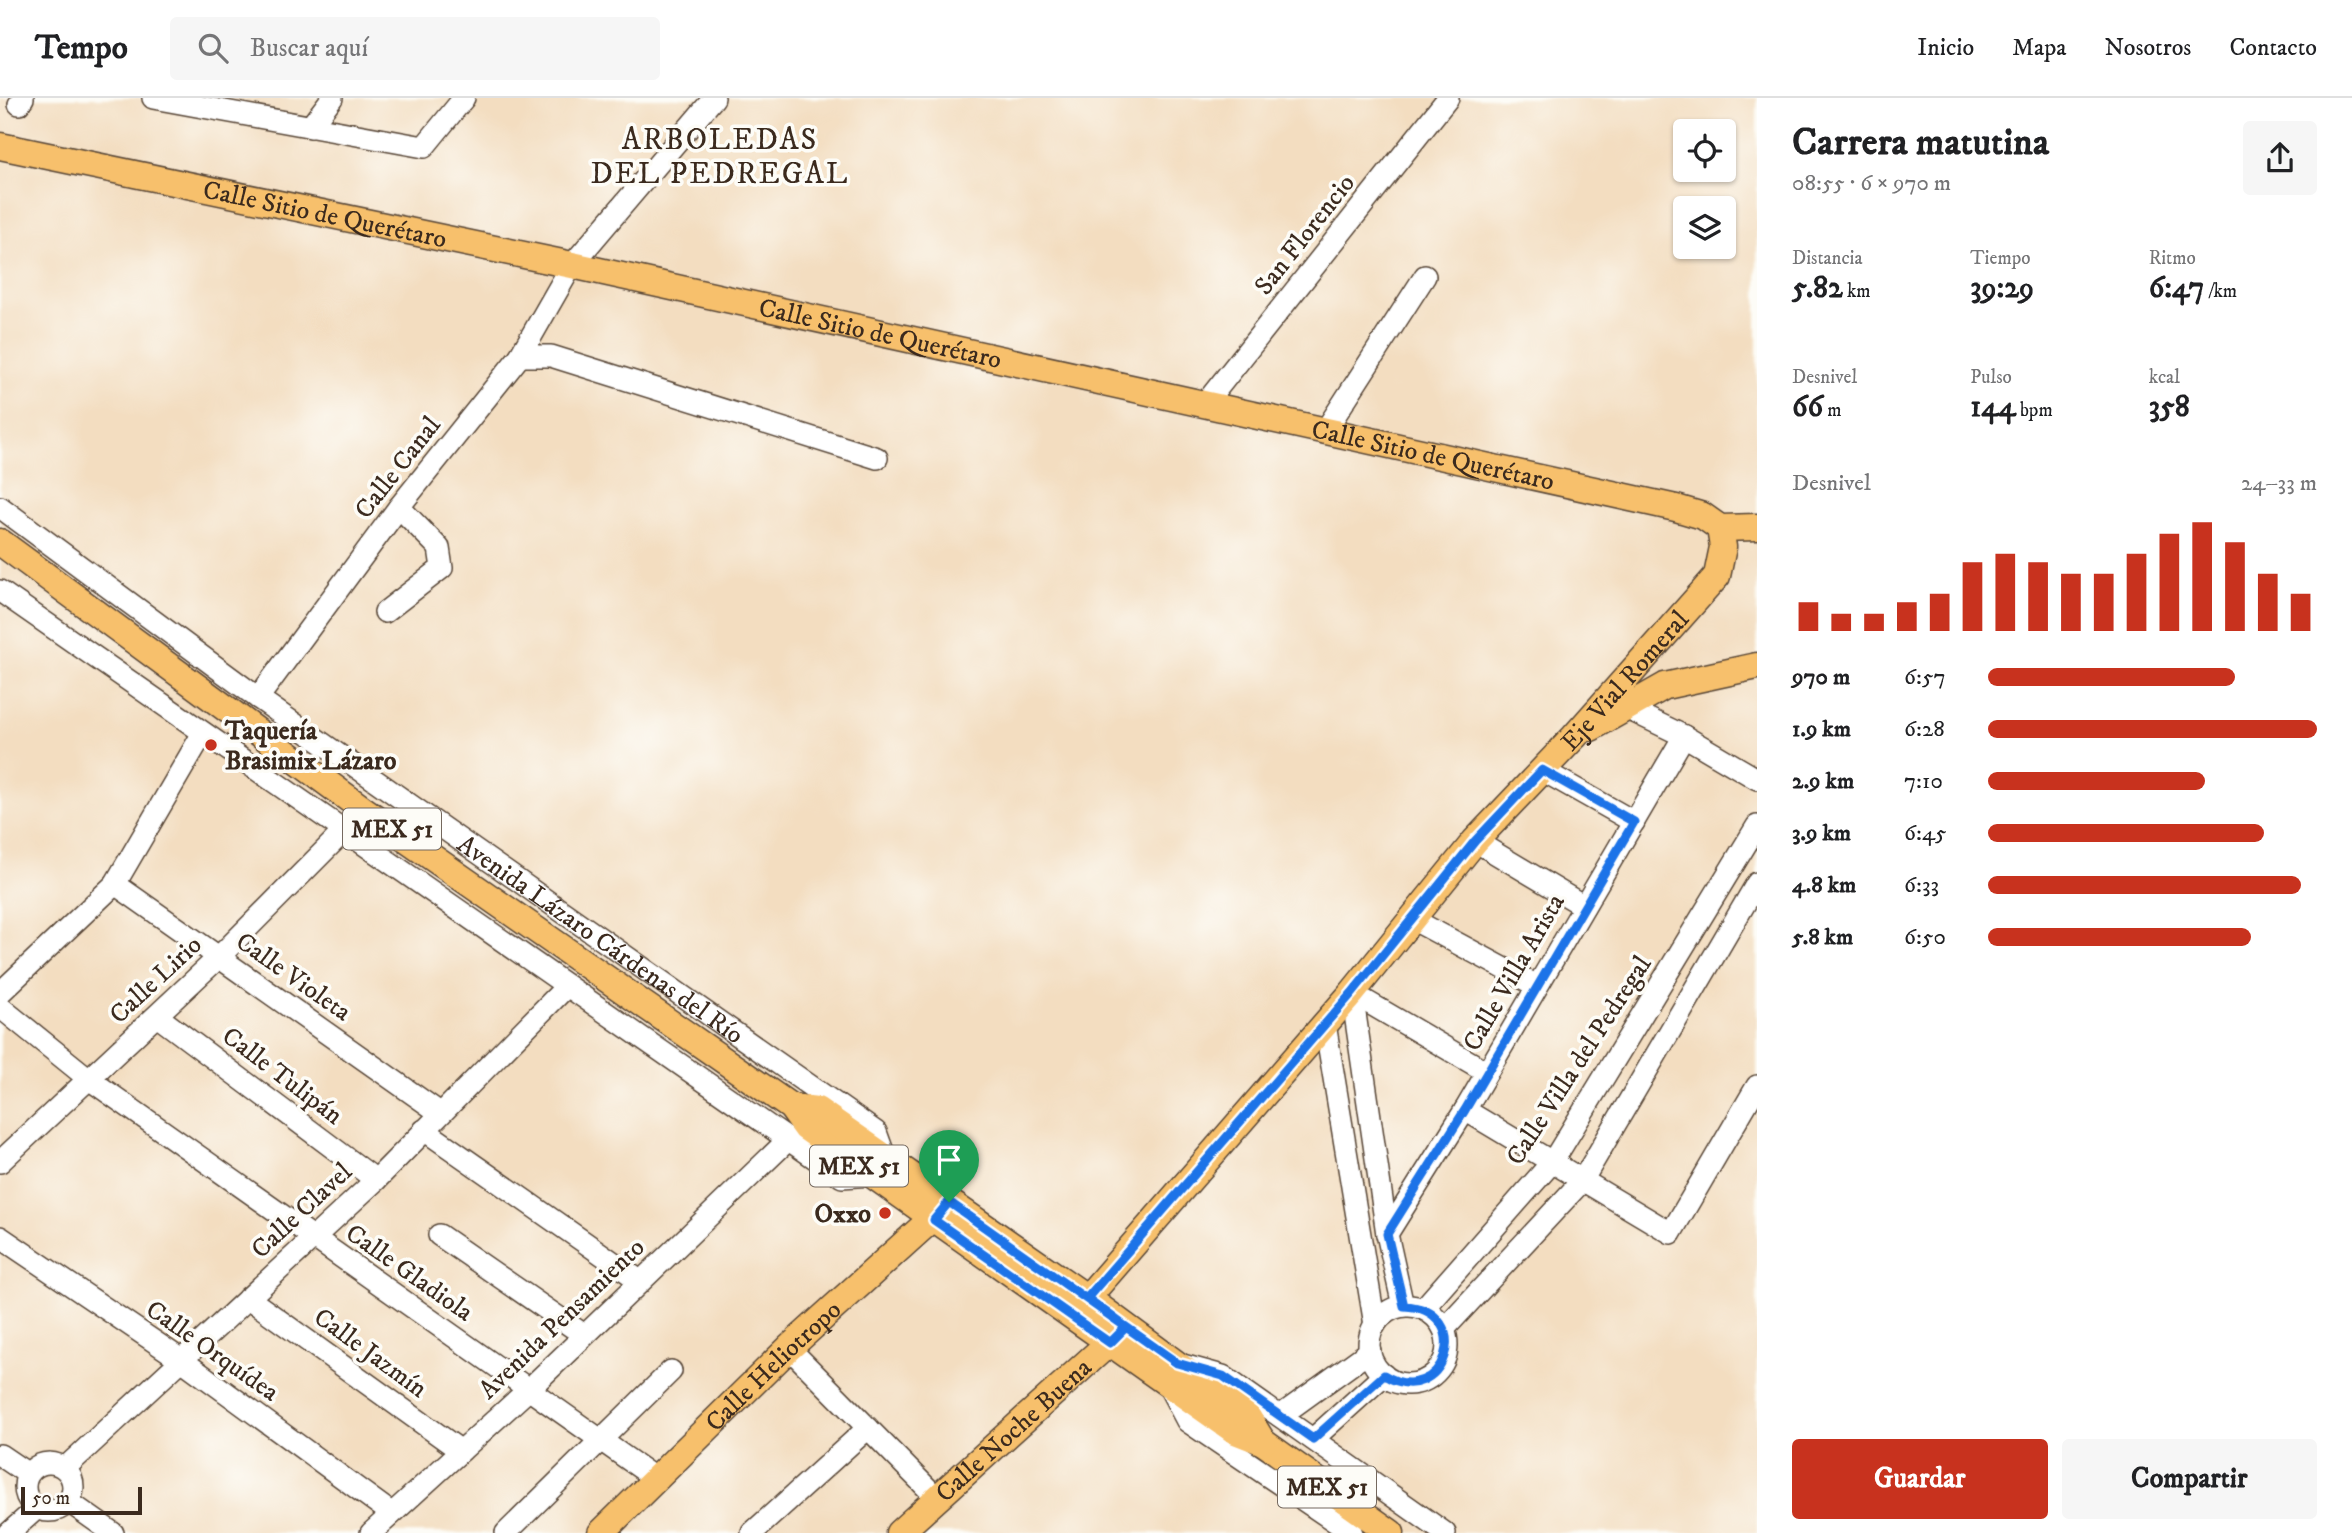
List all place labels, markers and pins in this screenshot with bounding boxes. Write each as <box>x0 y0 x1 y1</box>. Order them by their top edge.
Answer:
place label: Taquería Brasimix Lázaro <box>224 715 397 778</box>
marker: Taquería Brasimix Lázaro <box>203 737 219 753</box>
pin <box>919 1130 979 1202</box>
place label: Oxxo <box>815 1198 871 1231</box>
marker: Oxxo <box>877 1205 893 1221</box>

